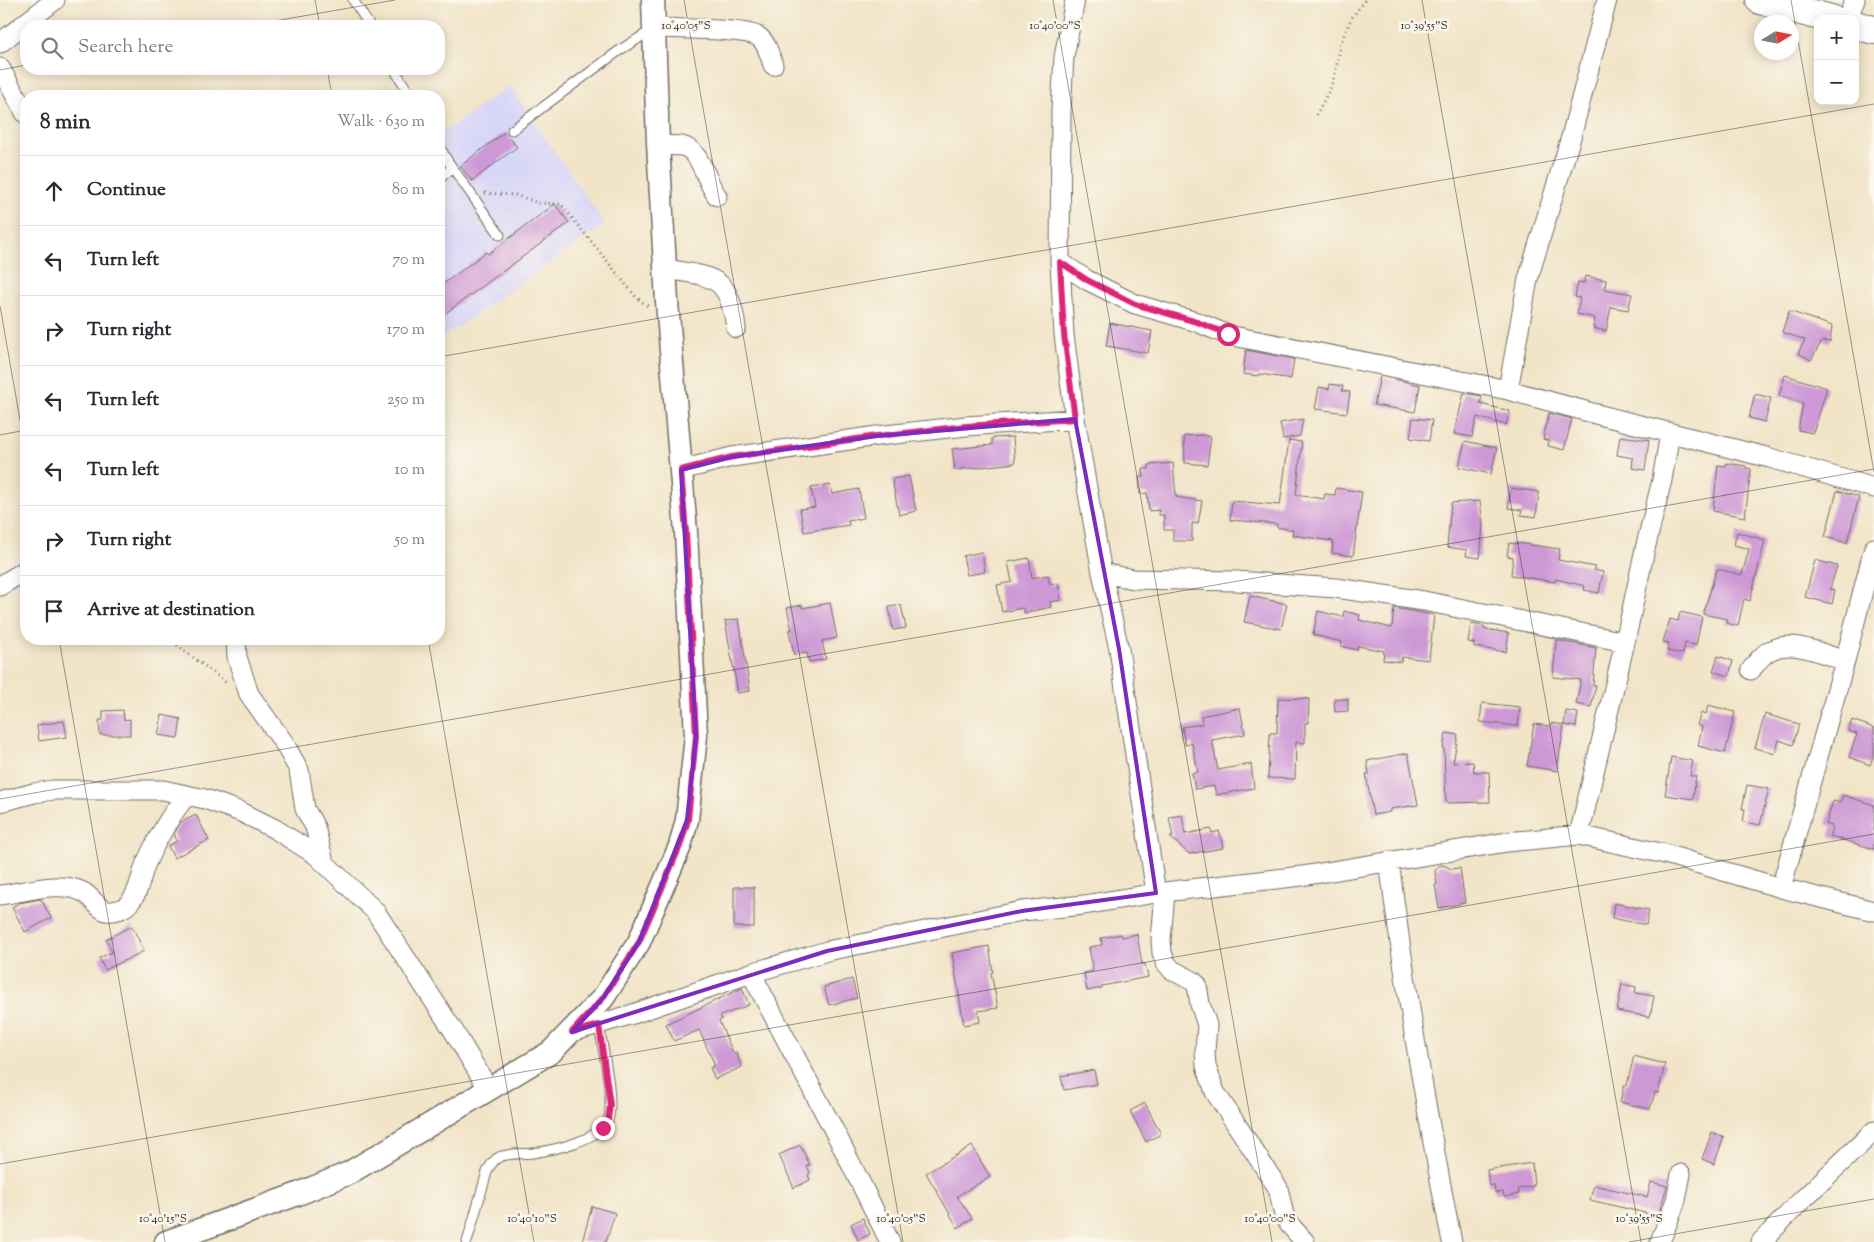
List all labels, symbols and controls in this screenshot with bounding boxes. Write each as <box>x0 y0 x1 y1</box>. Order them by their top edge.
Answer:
north arrow <box>1754 15 1799 60</box>
map controls <box>1814 15 1859 105</box>
button: + <box>1814 15 1859 60</box>
text: 10°40'05"S <box>661 17 711 35</box>
text: 10°40'00"S <box>1029 17 1081 35</box>
text: 10°39'55"S <box>1400 17 1448 35</box>
search box <box>20 20 445 75</box>
icon: search <box>38 34 66 62</box>
text: Search here <box>78 34 173 61</box>
button: − <box>1814 60 1859 105</box>
text: 8 min <box>40 108 91 138</box>
text: Walk · 630 m <box>337 111 425 134</box>
icon: ahead <box>40 177 68 205</box>
text: Continue <box>87 177 166 204</box>
text: 80 m <box>392 179 425 202</box>
icon: left <box>40 247 68 275</box>
text: Turn left <box>87 247 159 274</box>
text: 70 m <box>392 249 425 272</box>
icon: right <box>40 317 68 345</box>
text: Turn right <box>87 317 171 344</box>
text: 170 m <box>387 319 425 342</box>
route start <box>1217 323 1240 346</box>
icon: left <box>40 387 68 415</box>
text: Turn left <box>87 387 159 414</box>
text: 250 m <box>387 389 425 412</box>
icon: left <box>40 457 68 485</box>
text: Turn left <box>87 457 159 484</box>
text: 10 m <box>395 459 425 482</box>
icon: right <box>40 527 68 555</box>
text: Turn right <box>87 527 171 554</box>
text: 50 m <box>394 529 425 552</box>
icon: arrive <box>40 597 68 625</box>
text: Arrive at destination <box>87 597 255 624</box>
route end <box>592 1117 615 1140</box>
text: 10°40'15"S <box>139 1210 187 1228</box>
text: 10°40'10"S <box>507 1210 557 1228</box>
text: 10°40'05"S <box>876 1210 926 1228</box>
text: 10°40'00"S <box>1244 1210 1296 1228</box>
text: 10°39'55"S <box>1615 1210 1663 1228</box>

